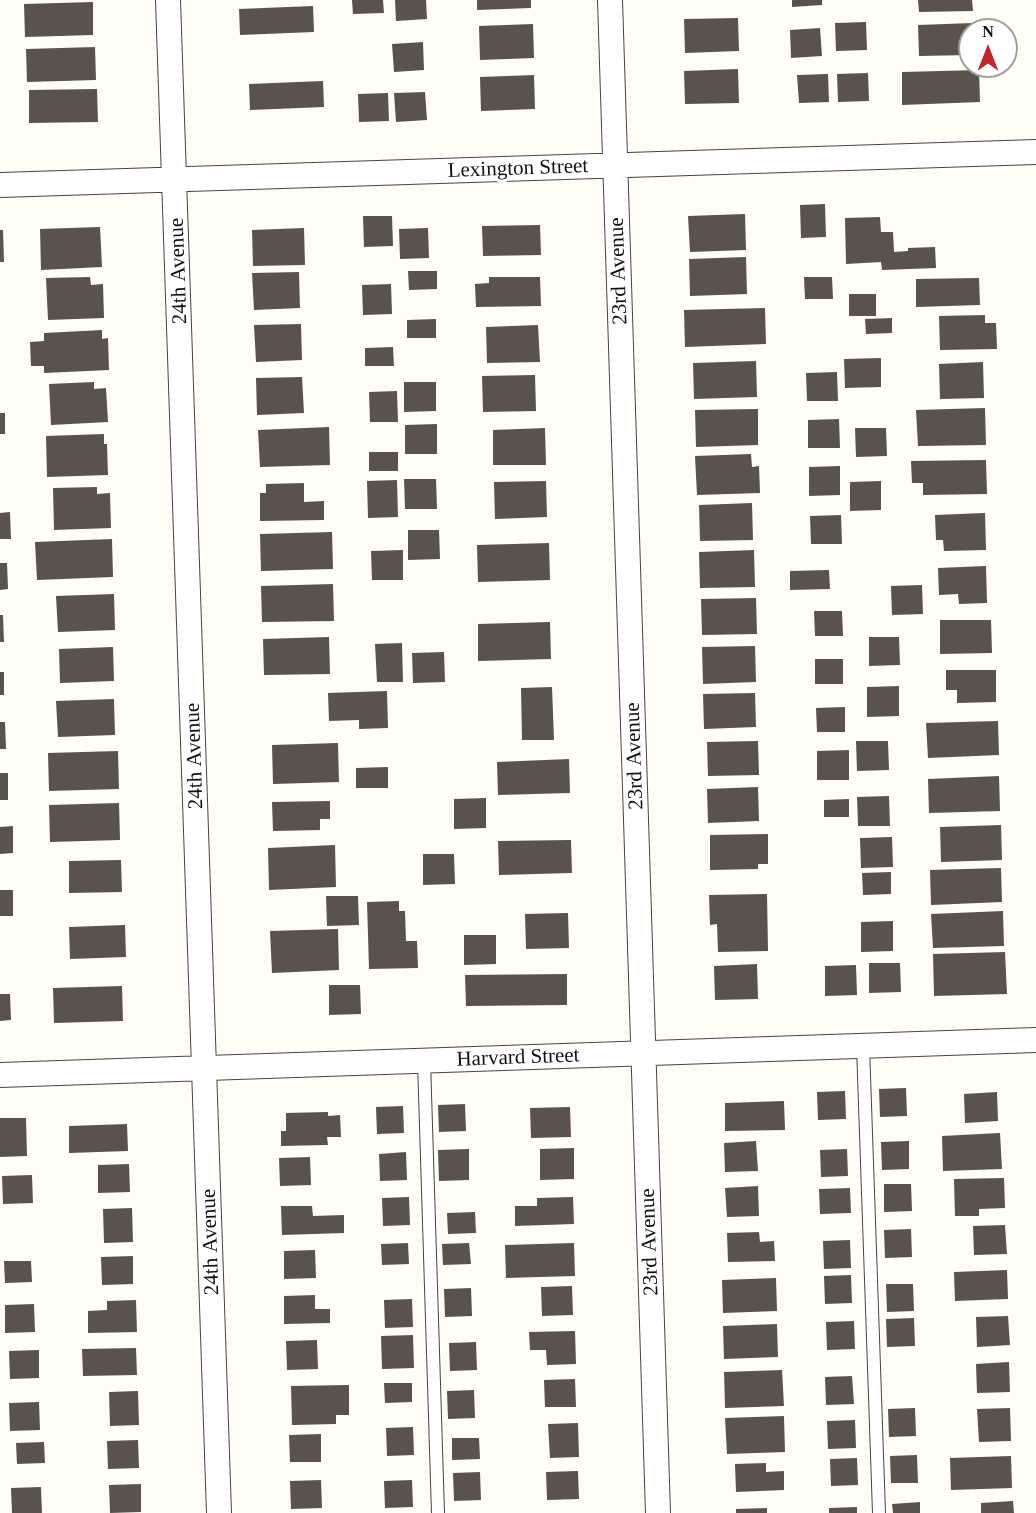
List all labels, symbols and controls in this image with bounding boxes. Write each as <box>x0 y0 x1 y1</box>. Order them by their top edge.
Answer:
north arrow <box>958 18 1018 78</box>
text: N <box>982 23 994 40</box>
street label: Lexington Street <box>447 154 589 184</box>
street label: 24th Avenue <box>165 217 193 325</box>
street label: 23rd Avenue <box>605 217 633 325</box>
street label: 24th Avenue <box>181 702 209 810</box>
street label: 23rd Avenue <box>621 702 649 810</box>
street label: Harvard Street <box>456 1043 580 1073</box>
street label: 24th Avenue <box>197 1188 225 1296</box>
street label: 23rd Avenue <box>636 1188 664 1296</box>

